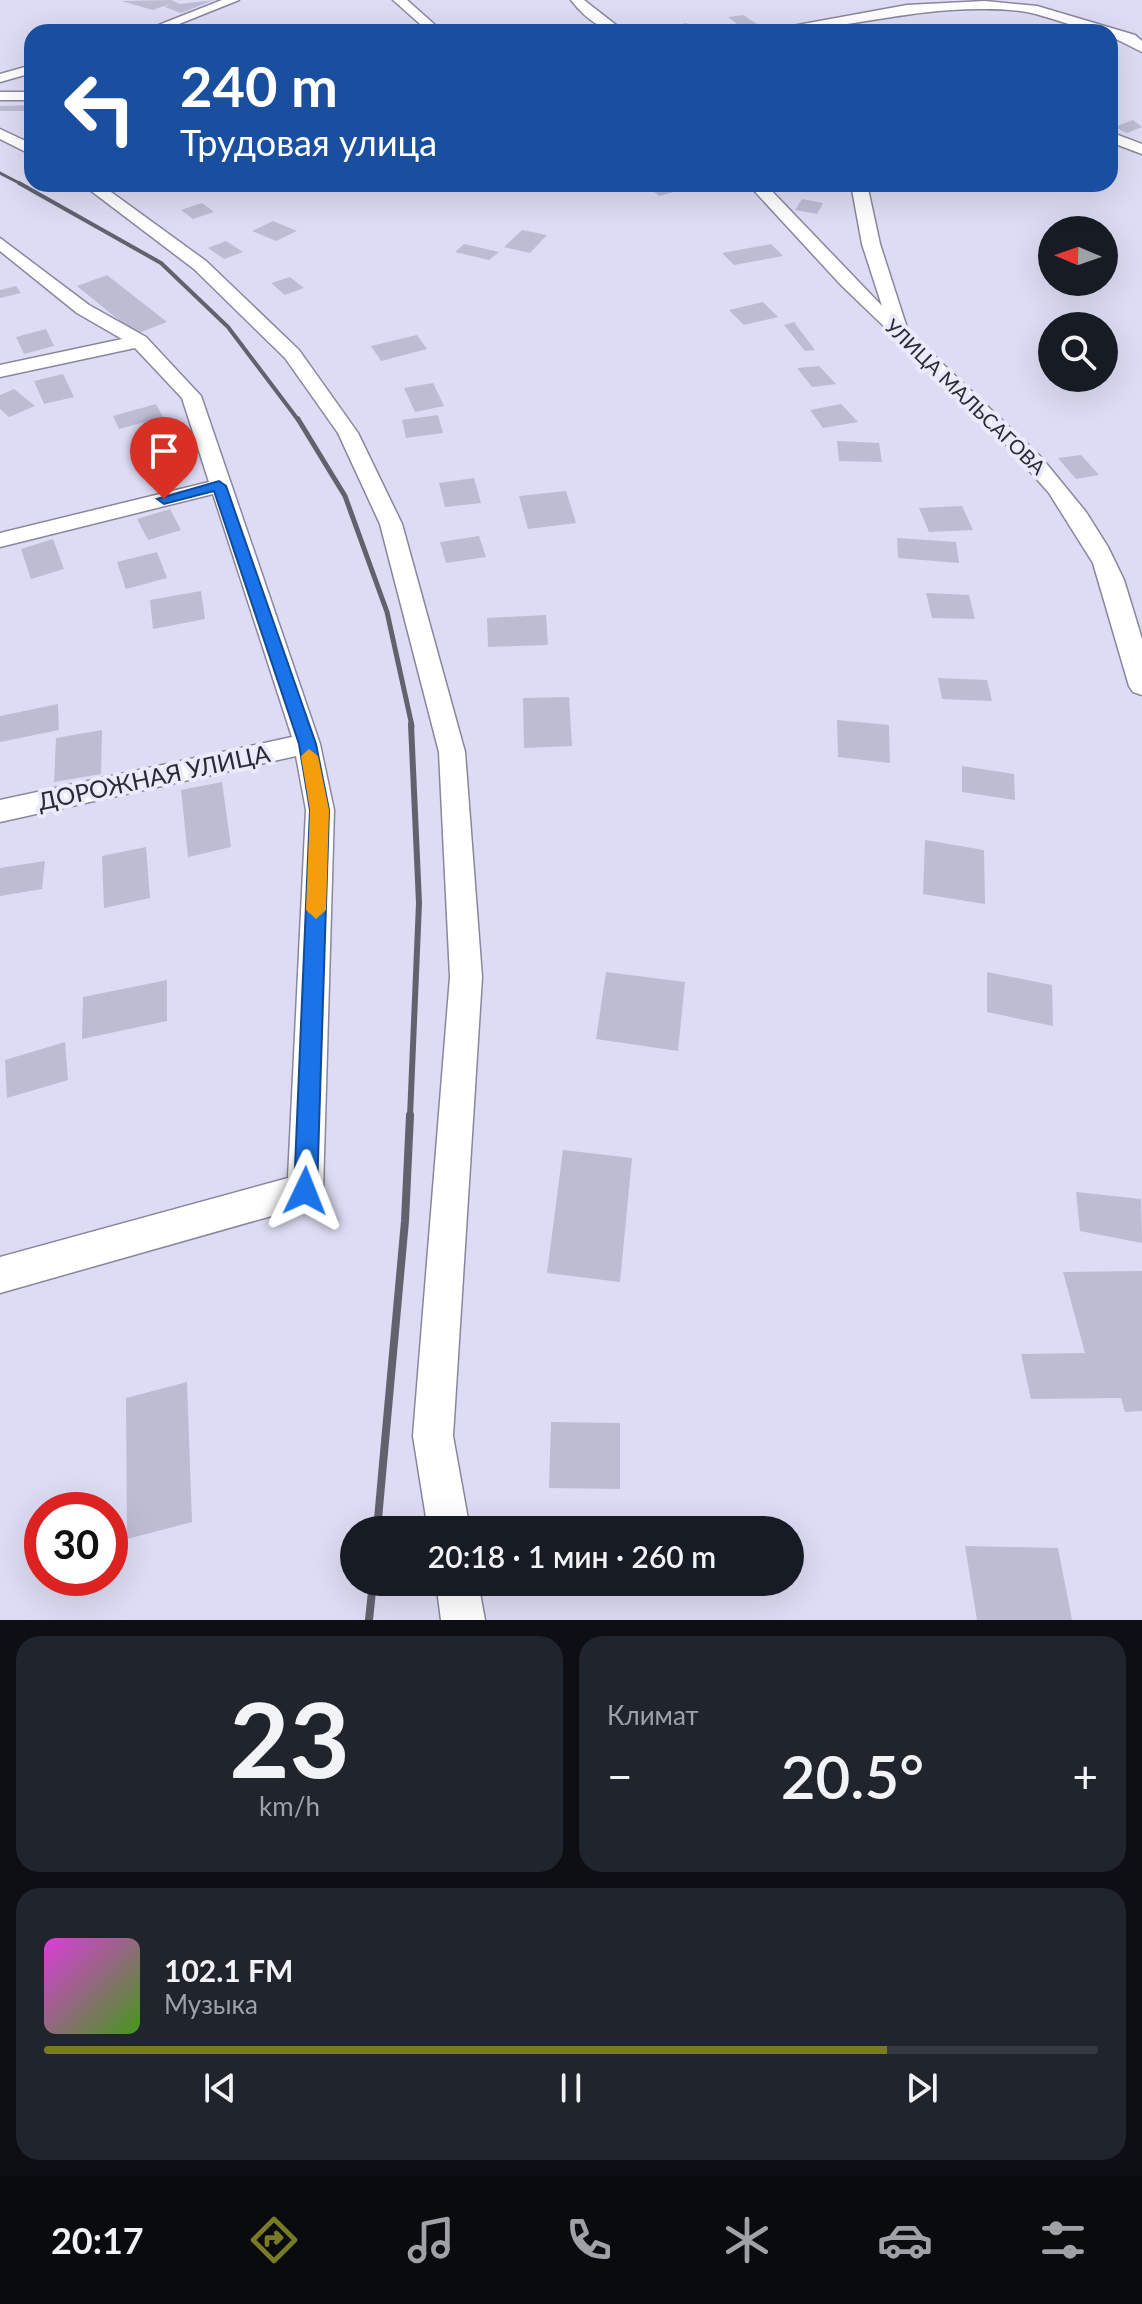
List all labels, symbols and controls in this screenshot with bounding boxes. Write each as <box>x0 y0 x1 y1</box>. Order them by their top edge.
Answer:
text: 240 m <box>180 52 338 119</box>
icon: left <box>48 56 152 160</box>
text: Трудовая улица <box>180 120 437 164</box>
north arrow <box>1038 216 1118 296</box>
map controls <box>1038 216 1118 392</box>
button: search <box>1038 312 1118 392</box>
street label: УЛИЦА МАЛЬСАГОВА <box>881 313 1051 479</box>
pin <box>130 417 198 499</box>
icon: arrive <box>142 429 186 473</box>
street label: ДОРОЖНАЯ УЛИЦА <box>35 738 273 815</box>
position arrow <box>263 1149 347 1233</box>
speed limit sign: 30 <box>24 1492 128 1596</box>
text: 20:18 · 1 мин · 260 m <box>428 1538 716 1574</box>
text: 23 <box>229 1675 350 1800</box>
text: Климат <box>607 1699 699 1731</box>
text: 20.5° <box>781 1740 924 1812</box>
text: − <box>607 1750 633 1802</box>
text: + <box>1072 1750 1098 1802</box>
text: km/h <box>259 1790 320 1822</box>
text: 102.1 FM <box>164 1952 293 1988</box>
text: Музыка <box>164 1988 258 2020</box>
icon: previous <box>198 2066 242 2110</box>
icon: pause <box>549 2066 593 2110</box>
icon: next <box>900 2066 944 2110</box>
icon: directions <box>246 2212 302 2268</box>
icon: music <box>403 2212 459 2268</box>
icon: phone <box>561 2212 617 2268</box>
icon: climate <box>719 2212 775 2268</box>
icon: car <box>877 2212 933 2268</box>
icon: filters <box>1035 2212 1091 2268</box>
text: 20:17 <box>51 2218 144 2262</box>

